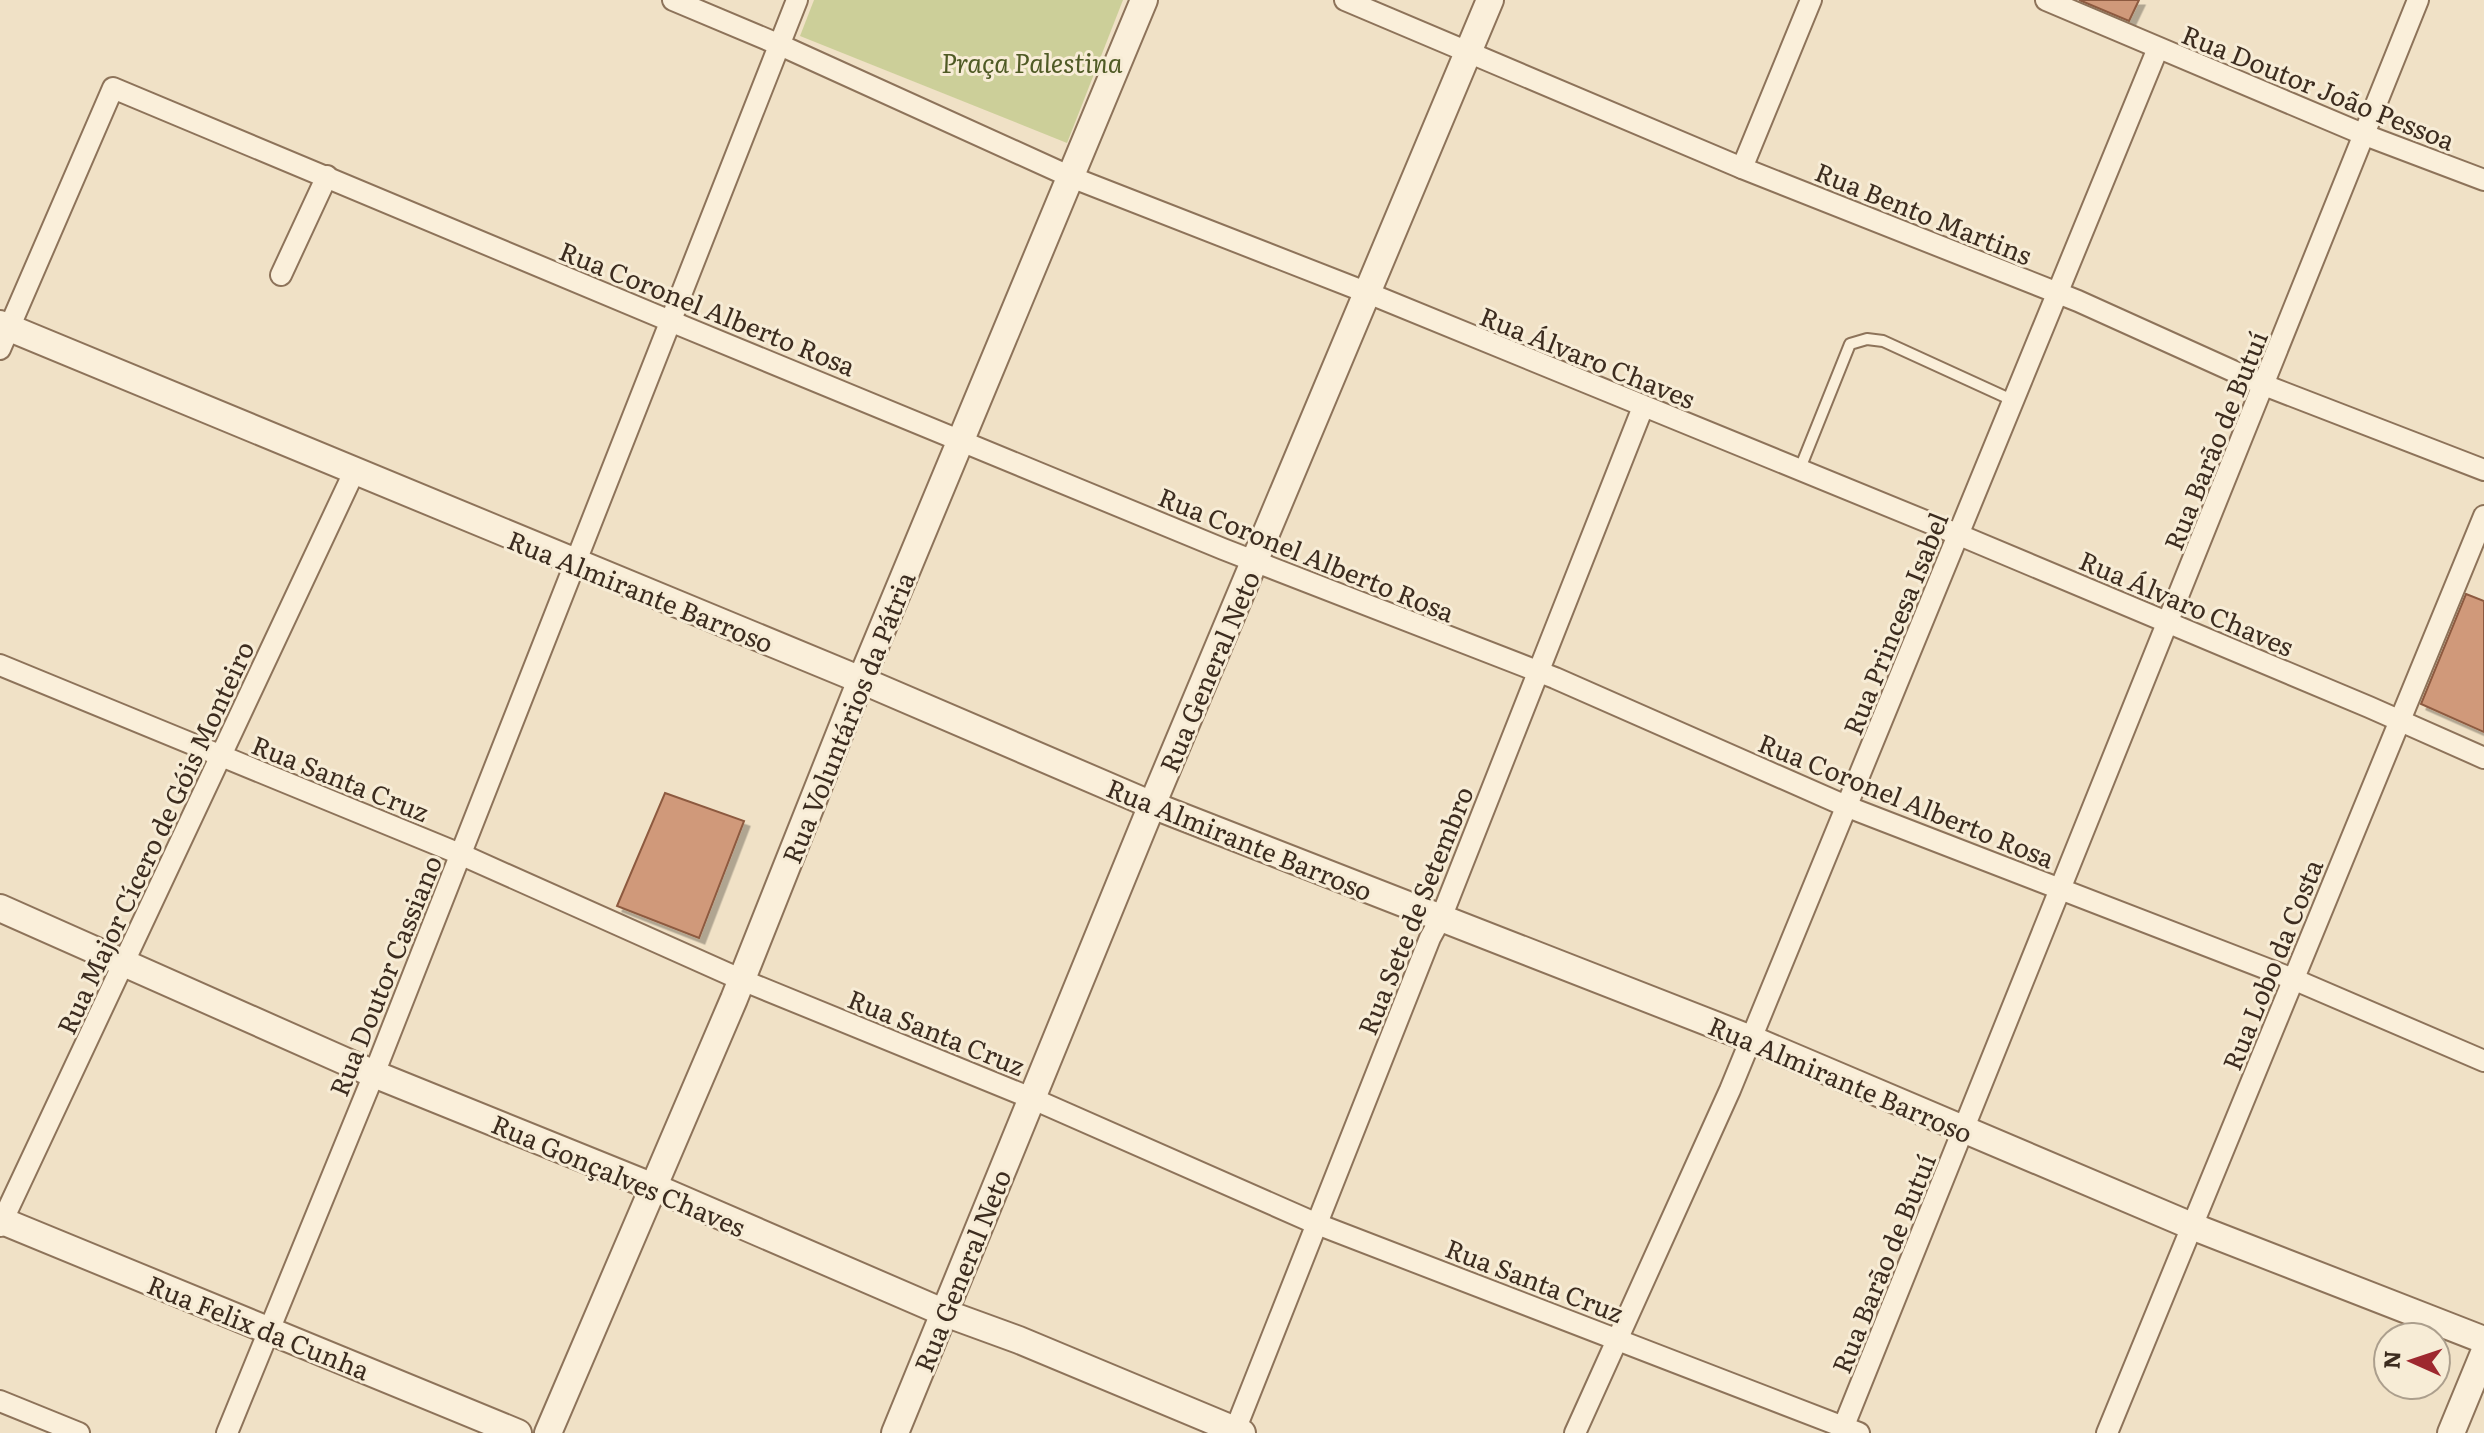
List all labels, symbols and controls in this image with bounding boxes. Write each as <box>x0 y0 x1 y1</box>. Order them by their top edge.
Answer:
street label: Rua Doutor João Pessoa <box>2177 13 2461 159</box>
park label: Praça Palestina <box>941 42 1123 81</box>
street label: Rua Bento Martins <box>1810 151 2038 273</box>
street label: Rua Coronel Alberto Rosa <box>554 230 862 384</box>
street label: Rua Álvaro Chaves <box>1474 295 1702 417</box>
street label: Rua Barão de Butuí <box>2152 324 2276 556</box>
street label: Rua Coronel Alberto Rosa <box>1153 476 1461 630</box>
street label: Rua Princesa Isabel <box>1831 505 1957 740</box>
street label: Rua Almirante Barroso <box>502 519 780 661</box>
street label: Rua Álvaro Chaves <box>2074 539 2300 665</box>
street label: Rua General Neto <box>1148 564 1268 778</box>
street label: Rua Voluntários da Pátria <box>771 565 923 869</box>
street label: Rua Major Cícero de Góis Monteiro <box>45 634 263 1040</box>
street label: Rua Coronel Alberto Rosa <box>1753 722 2061 876</box>
street label: Rua Santa Cruz <box>247 724 435 830</box>
street label: Rua Almirante Barroso <box>1101 767 1379 909</box>
street label: Rua Sete de Setembro <box>1346 780 1482 1040</box>
street label: Rua Doutor Cassiano <box>318 849 450 1101</box>
street label: Rua Lobo da Costa <box>2211 853 2331 1075</box>
street label: Rua Santa Cruz <box>843 978 1031 1084</box>
street label: Rua Almirante Barroso <box>1703 1005 1979 1151</box>
street label: Rua Gonçalves Chaves <box>486 1103 752 1245</box>
street label: Rua Barão de Butuí <box>1820 1147 1944 1379</box>
street label: Rua General Neto <box>903 1163 1019 1377</box>
street label: Rua Santa Cruz <box>1440 1227 1630 1331</box>
street label: Rua Felix da Cunha <box>142 1264 376 1388</box>
north arrow <box>2372 1321 2452 1401</box>
text: N <box>2374 1350 2407 1370</box>

